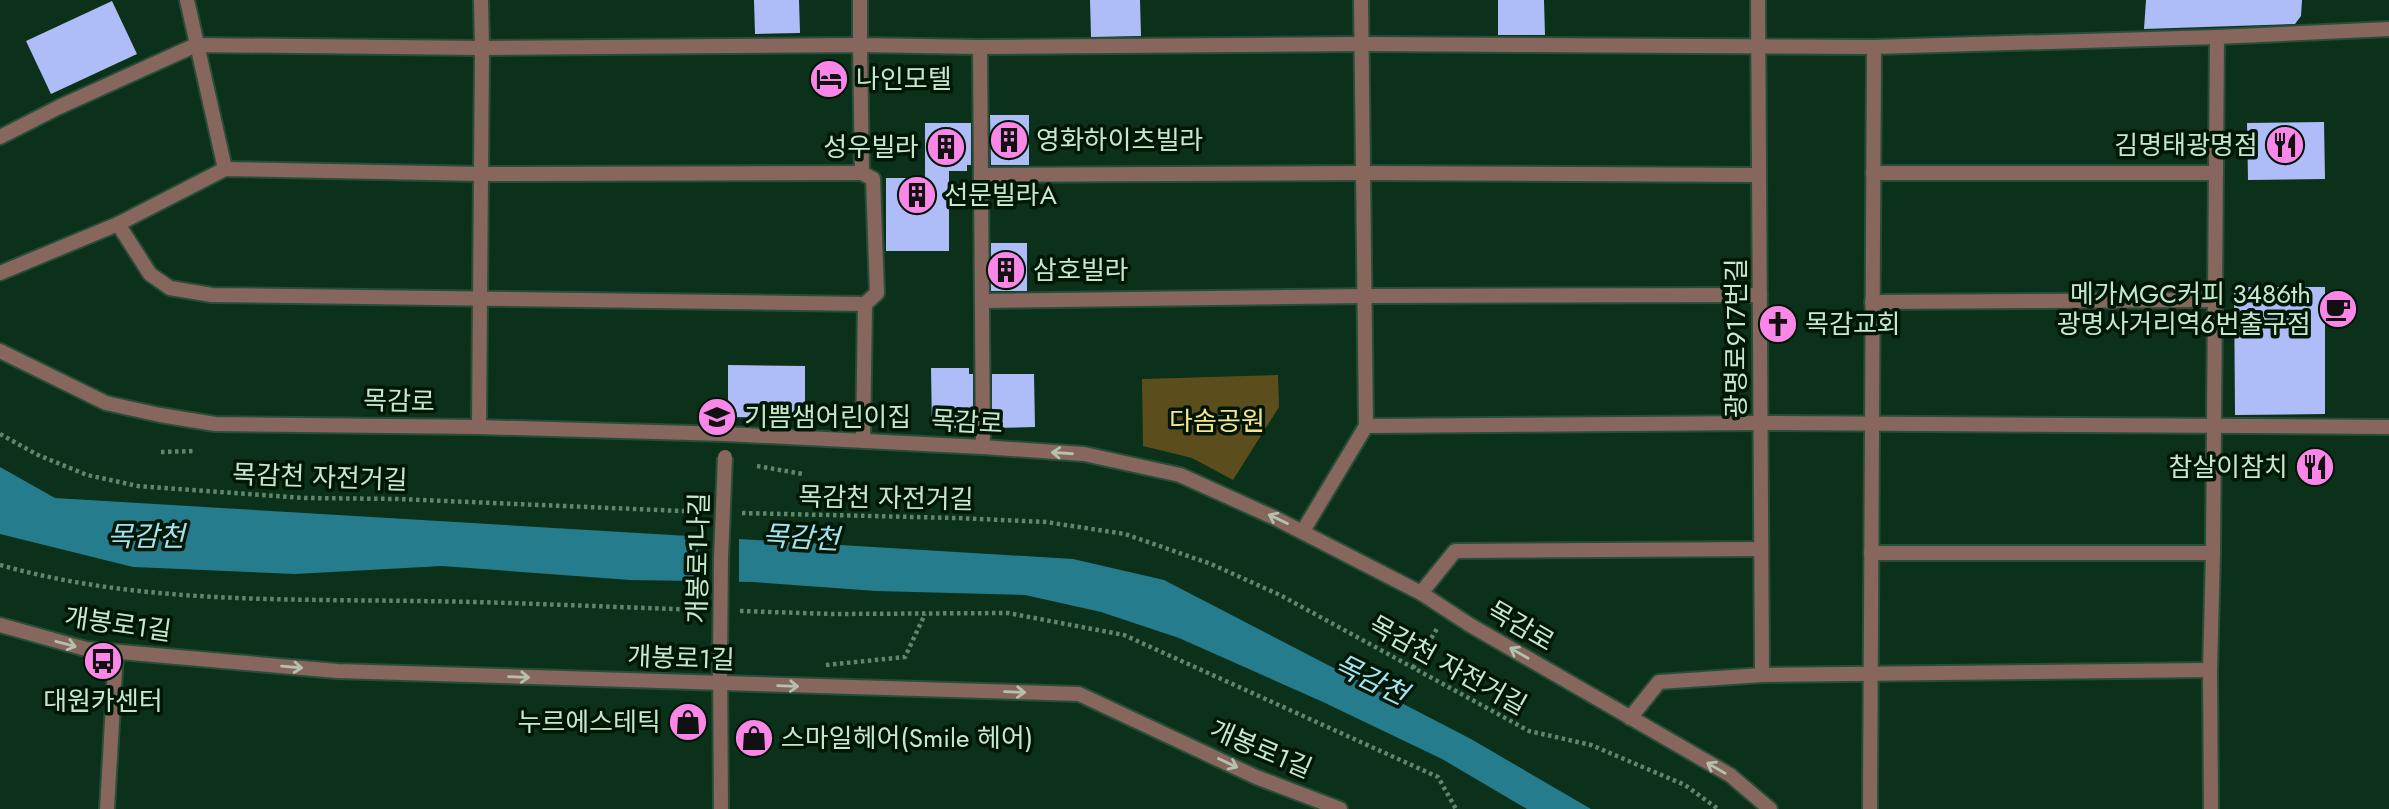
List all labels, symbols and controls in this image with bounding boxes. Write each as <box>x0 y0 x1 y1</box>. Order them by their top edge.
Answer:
hotel icon: 나인모텔 <box>808 58 850 100</box>
place label: 나인모텔 <box>856 60 952 98</box>
building icon: 영화하이츠빌라 <box>988 119 1030 161</box>
place label: 영화하이츠빌라 <box>1036 121 1203 159</box>
restaurant icon: 김명태광명점 <box>2264 124 2306 166</box>
building icon: 성우빌라 <box>925 126 967 168</box>
place label: 김명태광명점 <box>2114 126 2258 164</box>
place label: 성우빌라 <box>823 128 919 166</box>
building icon: 선문빌라A <box>896 174 938 216</box>
place label: 선문빌라A <box>944 176 1058 214</box>
building icon: 삼호빌라 <box>985 249 1027 291</box>
place label: 삼호빌라 <box>1033 251 1129 289</box>
street label: 광명로917번길 <box>1717 258 1755 418</box>
place label: 메가MGC커피 3486th 광명사거리역6번출구점 <box>2057 275 2311 343</box>
cafe icon: 메가MGC커피 3486th 광명사거리역6번출구점 <box>2317 288 2359 330</box>
church icon: 목감교회 <box>1757 303 1799 345</box>
place label: 목감교회 <box>1805 305 1901 343</box>
street label: 목감로 <box>363 381 435 421</box>
school or university icon: 기쁨샘어린이집 <box>696 396 738 438</box>
place label: 기쁨샘어린이집 <box>744 398 911 436</box>
street label: 목감로 <box>930 401 1004 443</box>
park label: 다솜공원 <box>1169 402 1265 440</box>
one-way arrow <box>1051 446 1074 459</box>
restaurant icon: 참살이참치 <box>2294 446 2336 488</box>
place label: 참살이참치 <box>2168 448 2288 486</box>
street label: 목감천 자전거길 <box>232 455 408 499</box>
street label: 목감천 자전거길 <box>798 477 974 519</box>
street label: 개봉로1나길 <box>678 492 718 624</box>
one-way arrow <box>1268 512 1289 526</box>
water label: 목감천 <box>761 515 844 560</box>
water label: 목감천 <box>107 516 188 557</box>
street label: 목감로 <box>1480 592 1562 660</box>
street label: 개봉로1길 <box>62 598 174 650</box>
street label: 목감천 자전거길 <box>1364 609 1532 721</box>
street label: 개봉로1길 <box>627 637 735 679</box>
one-way arrow <box>55 638 77 651</box>
bus stop icon: 대원카센터 <box>82 640 124 682</box>
one-way arrow <box>1510 646 1530 660</box>
water label: 목감천 <box>1329 647 1413 711</box>
one-way arrow <box>280 661 303 674</box>
one-way arrow <box>507 671 530 684</box>
one-way arrow <box>776 679 799 693</box>
place label: 대원카센터 <box>43 682 163 720</box>
one-way arrow <box>1004 686 1027 699</box>
shop icon: 누르에스테틱 <box>667 701 709 743</box>
place label: 누르에스테틱 <box>517 703 661 741</box>
street label: 개봉로1길 <box>1204 711 1318 787</box>
shop icon: 스마일헤어(Smile 헤어) <box>733 717 775 759</box>
place label: 스마일헤어(Smile 헤어) <box>781 719 1033 757</box>
one-way arrow <box>1216 757 1238 770</box>
one-way arrow <box>1706 760 1726 774</box>

